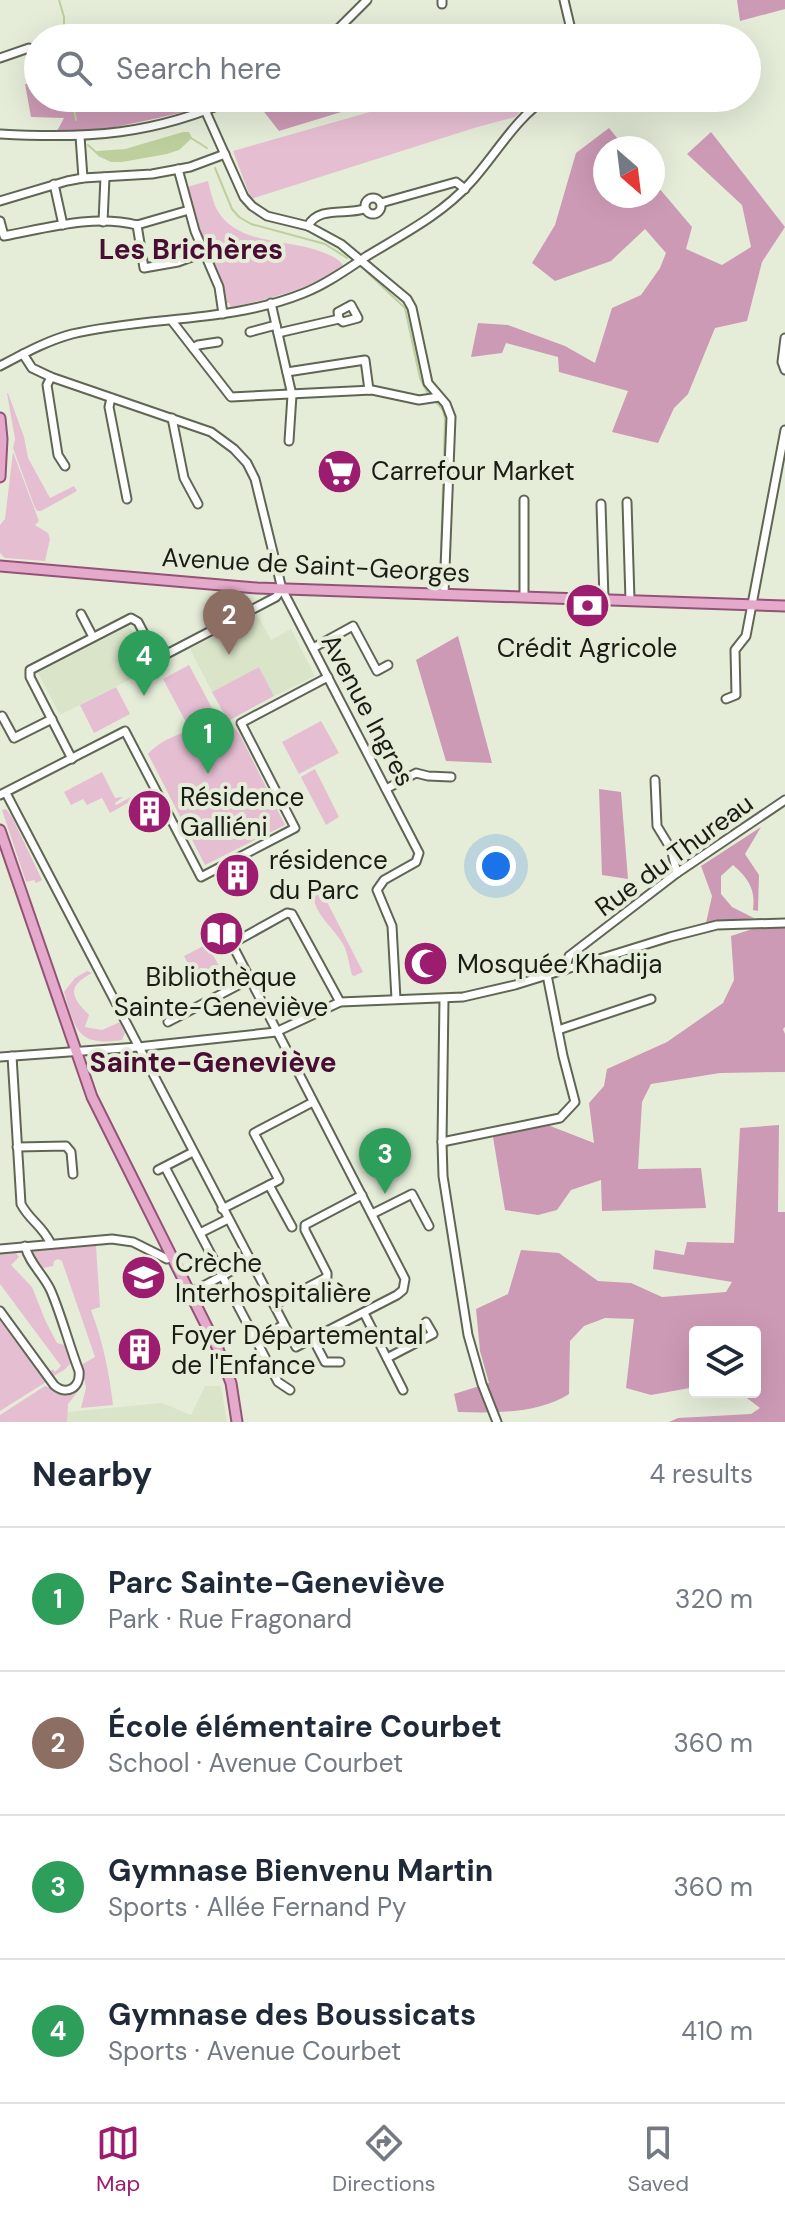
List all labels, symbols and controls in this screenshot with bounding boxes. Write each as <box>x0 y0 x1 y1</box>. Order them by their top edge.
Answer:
search box <box>24 24 761 112</box>
icon: search <box>52 46 96 90</box>
text: Search here <box>116 49 282 88</box>
north arrow <box>593 136 665 208</box>
district label: Les Brichères <box>99 231 283 268</box>
supermarket icon: Carrefour Market <box>316 447 364 495</box>
place label: Carrefour Market <box>371 454 575 488</box>
street label: Avenue de Saint-Georges <box>161 540 471 590</box>
bank icon: Crédit Agricole <box>563 581 611 629</box>
pin: 2 <box>203 589 255 655</box>
street label: Avenue Ingres <box>314 628 422 792</box>
pin: 4 <box>118 630 170 696</box>
place label: Crédit Agricole <box>497 631 677 665</box>
pin: 1 <box>182 708 234 774</box>
place label: Résidence Galliéni <box>180 780 304 844</box>
street label: Rue du Thureau <box>588 786 760 924</box>
building icon: Résidence Galliéni <box>125 788 173 836</box>
place label: résidence du Parc <box>269 843 388 907</box>
your location <box>476 846 516 886</box>
building icon: résidence du Parc <box>214 851 262 899</box>
library icon: Bibliothèque Sainte-Geneviève <box>197 910 245 958</box>
mosque icon: Mosquée Khadija <box>402 940 450 988</box>
place label: Mosquée Khadija <box>457 947 662 981</box>
place label: Bibliothèque Sainte-Geneviève <box>114 960 328 1024</box>
district label: Sainte-Geneviève <box>89 1044 337 1081</box>
pin: 3 <box>359 1128 411 1194</box>
place label: Crèche Interhospitalière <box>175 1246 371 1310</box>
school or university icon: Crèche Interhospitalière <box>120 1254 168 1302</box>
place label: Foyer Départemental de l'Enfance <box>171 1318 424 1382</box>
building icon: Foyer Départemental de l'Enfance <box>116 1326 164 1374</box>
map controls <box>689 1326 761 1398</box>
button: layers <box>689 1326 761 1398</box>
text: Nearby <box>32 1452 152 1497</box>
text: 4 results <box>649 1457 753 1491</box>
text: Parc Sainte-Geneviève <box>108 1563 445 1602</box>
text: 1 <box>53 1582 63 1616</box>
text: 320 m <box>675 1582 753 1616</box>
text: Park · Rue Fragonard <box>108 1602 352 1636</box>
text: École élémentaire Courbet <box>108 1707 502 1746</box>
text: 2 <box>50 1726 66 1760</box>
text: 360 m <box>673 1726 753 1760</box>
text: School · Avenue Courbet <box>108 1746 403 1780</box>
text: Gymnase Bienvenu Martin <box>108 1851 493 1890</box>
text: 3 <box>50 1870 66 1904</box>
text: 360 m <box>673 1870 753 1904</box>
text: Sports · Allée Fernand Py <box>108 1890 406 1924</box>
text: Gymnase des Boussicats <box>108 1995 476 2034</box>
text: 4 <box>50 2014 66 2048</box>
text: 410 m <box>681 2014 753 2048</box>
text: Sports · Avenue Courbet <box>108 2034 401 2068</box>
tab: Map <box>96 2121 140 2198</box>
tab: Directions <box>332 2121 436 2198</box>
tab: Saved <box>627 2121 689 2198</box>

